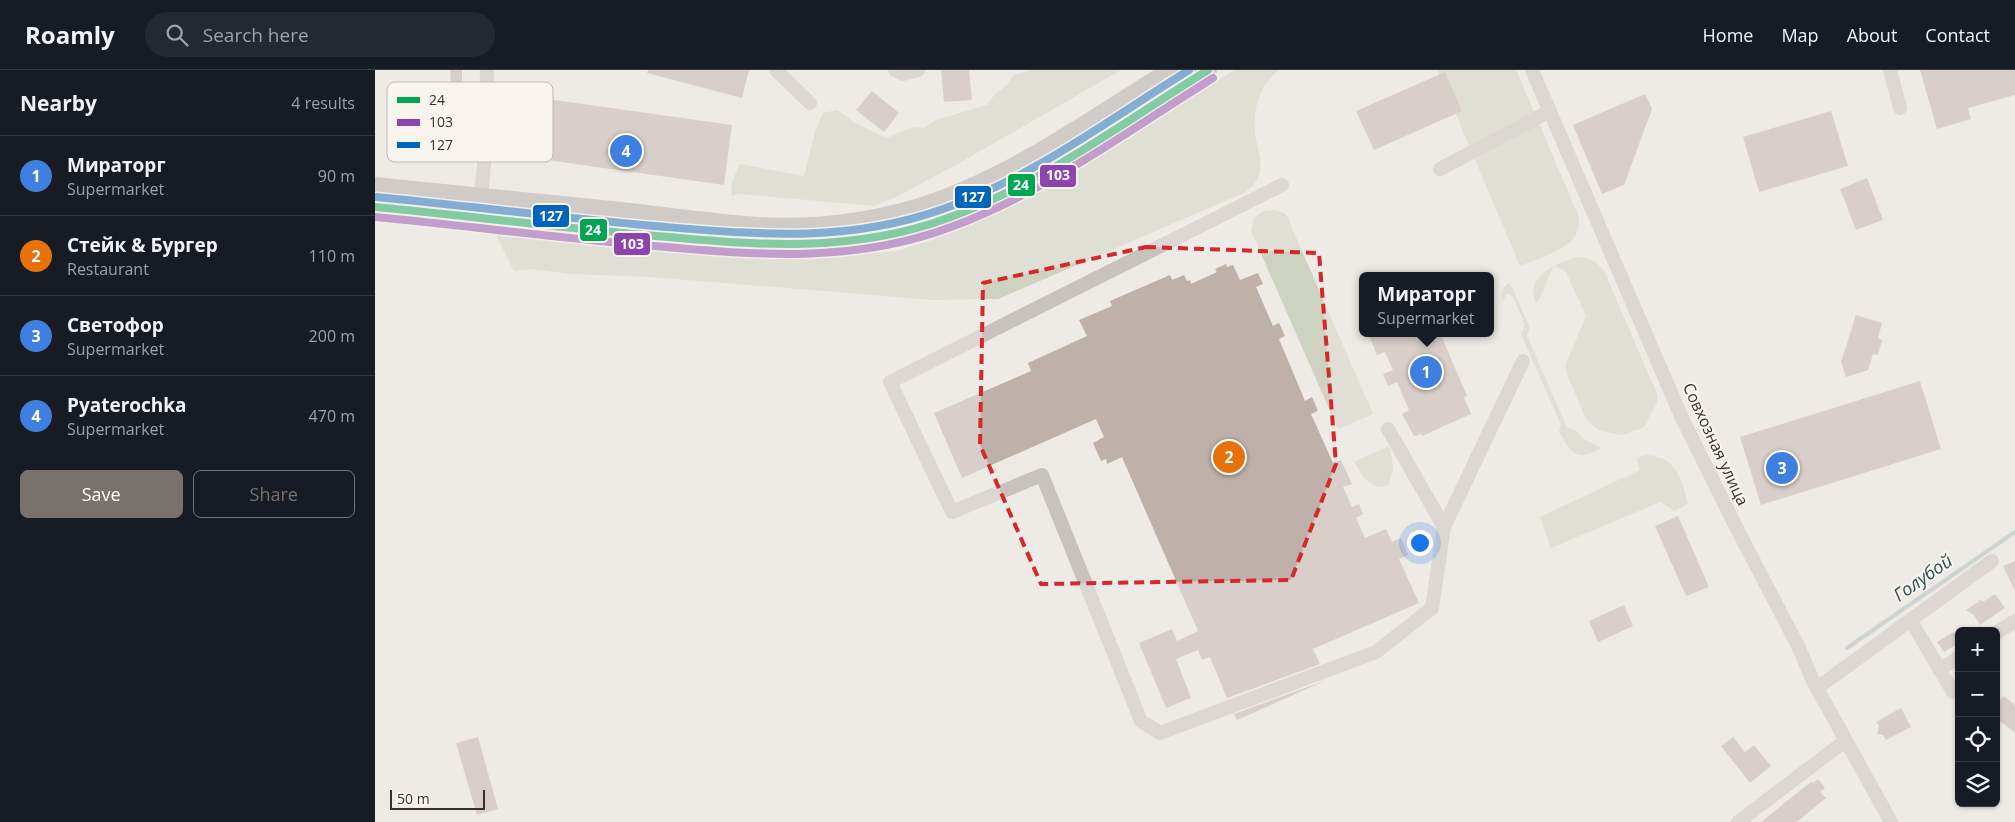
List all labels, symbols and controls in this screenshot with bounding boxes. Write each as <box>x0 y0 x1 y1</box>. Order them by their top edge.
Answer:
search box <box>145 12 495 57</box>
text: Roamly <box>25 18 115 51</box>
icon: search <box>163 21 191 49</box>
text: Search here <box>203 22 309 48</box>
text: Home <box>1703 23 1753 47</box>
text: Map <box>1781 23 1819 47</box>
text: About <box>1847 23 1897 47</box>
text: Contact <box>1925 23 1990 47</box>
legend <box>387 82 553 162</box>
text: Nearby <box>20 89 97 117</box>
text: 24 <box>429 90 445 109</box>
text: 4 results <box>291 92 355 114</box>
text: 103 <box>429 112 453 131</box>
pin: 4 <box>610 132 642 170</box>
text: 127 <box>429 135 453 154</box>
text: Мираторг <box>67 152 165 178</box>
line badge: 103 <box>1039 164 1077 188</box>
text: 1 <box>31 165 41 187</box>
text: 90 m <box>318 165 355 187</box>
text: 103 <box>1046 165 1070 184</box>
line badge: 24 <box>1007 173 1036 197</box>
text: 24 <box>1013 175 1029 194</box>
text: Supermarket <box>67 178 164 200</box>
line badge: 127 <box>954 185 992 209</box>
text: 127 <box>961 187 985 206</box>
line badge: 127 <box>532 204 570 228</box>
text: 127 <box>539 206 563 225</box>
line badge: 24 <box>579 218 608 242</box>
text: 24 <box>585 220 601 239</box>
text: Стейк & Бургер <box>67 232 218 258</box>
line badge: 103 <box>613 232 651 256</box>
text: 103 <box>620 234 644 253</box>
text: 2 <box>31 245 41 267</box>
text: 110 m <box>309 245 355 267</box>
text: Restaurant <box>67 258 149 280</box>
popup <box>1359 272 1494 337</box>
text: Мираторг <box>1377 281 1476 307</box>
text: Supermarket <box>1377 307 1474 329</box>
text: Светофор <box>67 312 164 338</box>
text: 3 <box>31 325 41 347</box>
text: 200 m <box>309 325 355 347</box>
text: Supermarket <box>67 338 164 360</box>
pin: 1 <box>1410 353 1442 391</box>
street label: Совхозная улица <box>1678 379 1754 509</box>
text: Pyaterochka <box>67 392 187 418</box>
text: 4 <box>31 405 41 427</box>
text: 470 m <box>309 405 355 427</box>
text: Supermarket <box>67 418 164 440</box>
pin: 2 <box>1213 438 1245 476</box>
pin: 3 <box>1766 449 1798 487</box>
button: Save <box>20 470 183 518</box>
button: Share <box>193 470 355 518</box>
your location <box>1407 530 1433 556</box>
water label: Голубой <box>1888 548 1957 606</box>
map controls <box>1955 627 2000 807</box>
button: + <box>1955 627 2000 672</box>
button: − <box>1955 672 2000 717</box>
button: locate <box>1955 717 2000 762</box>
button: layers <box>1955 762 2000 807</box>
scale bar <box>390 787 485 810</box>
text: 50 m <box>397 789 430 808</box>

